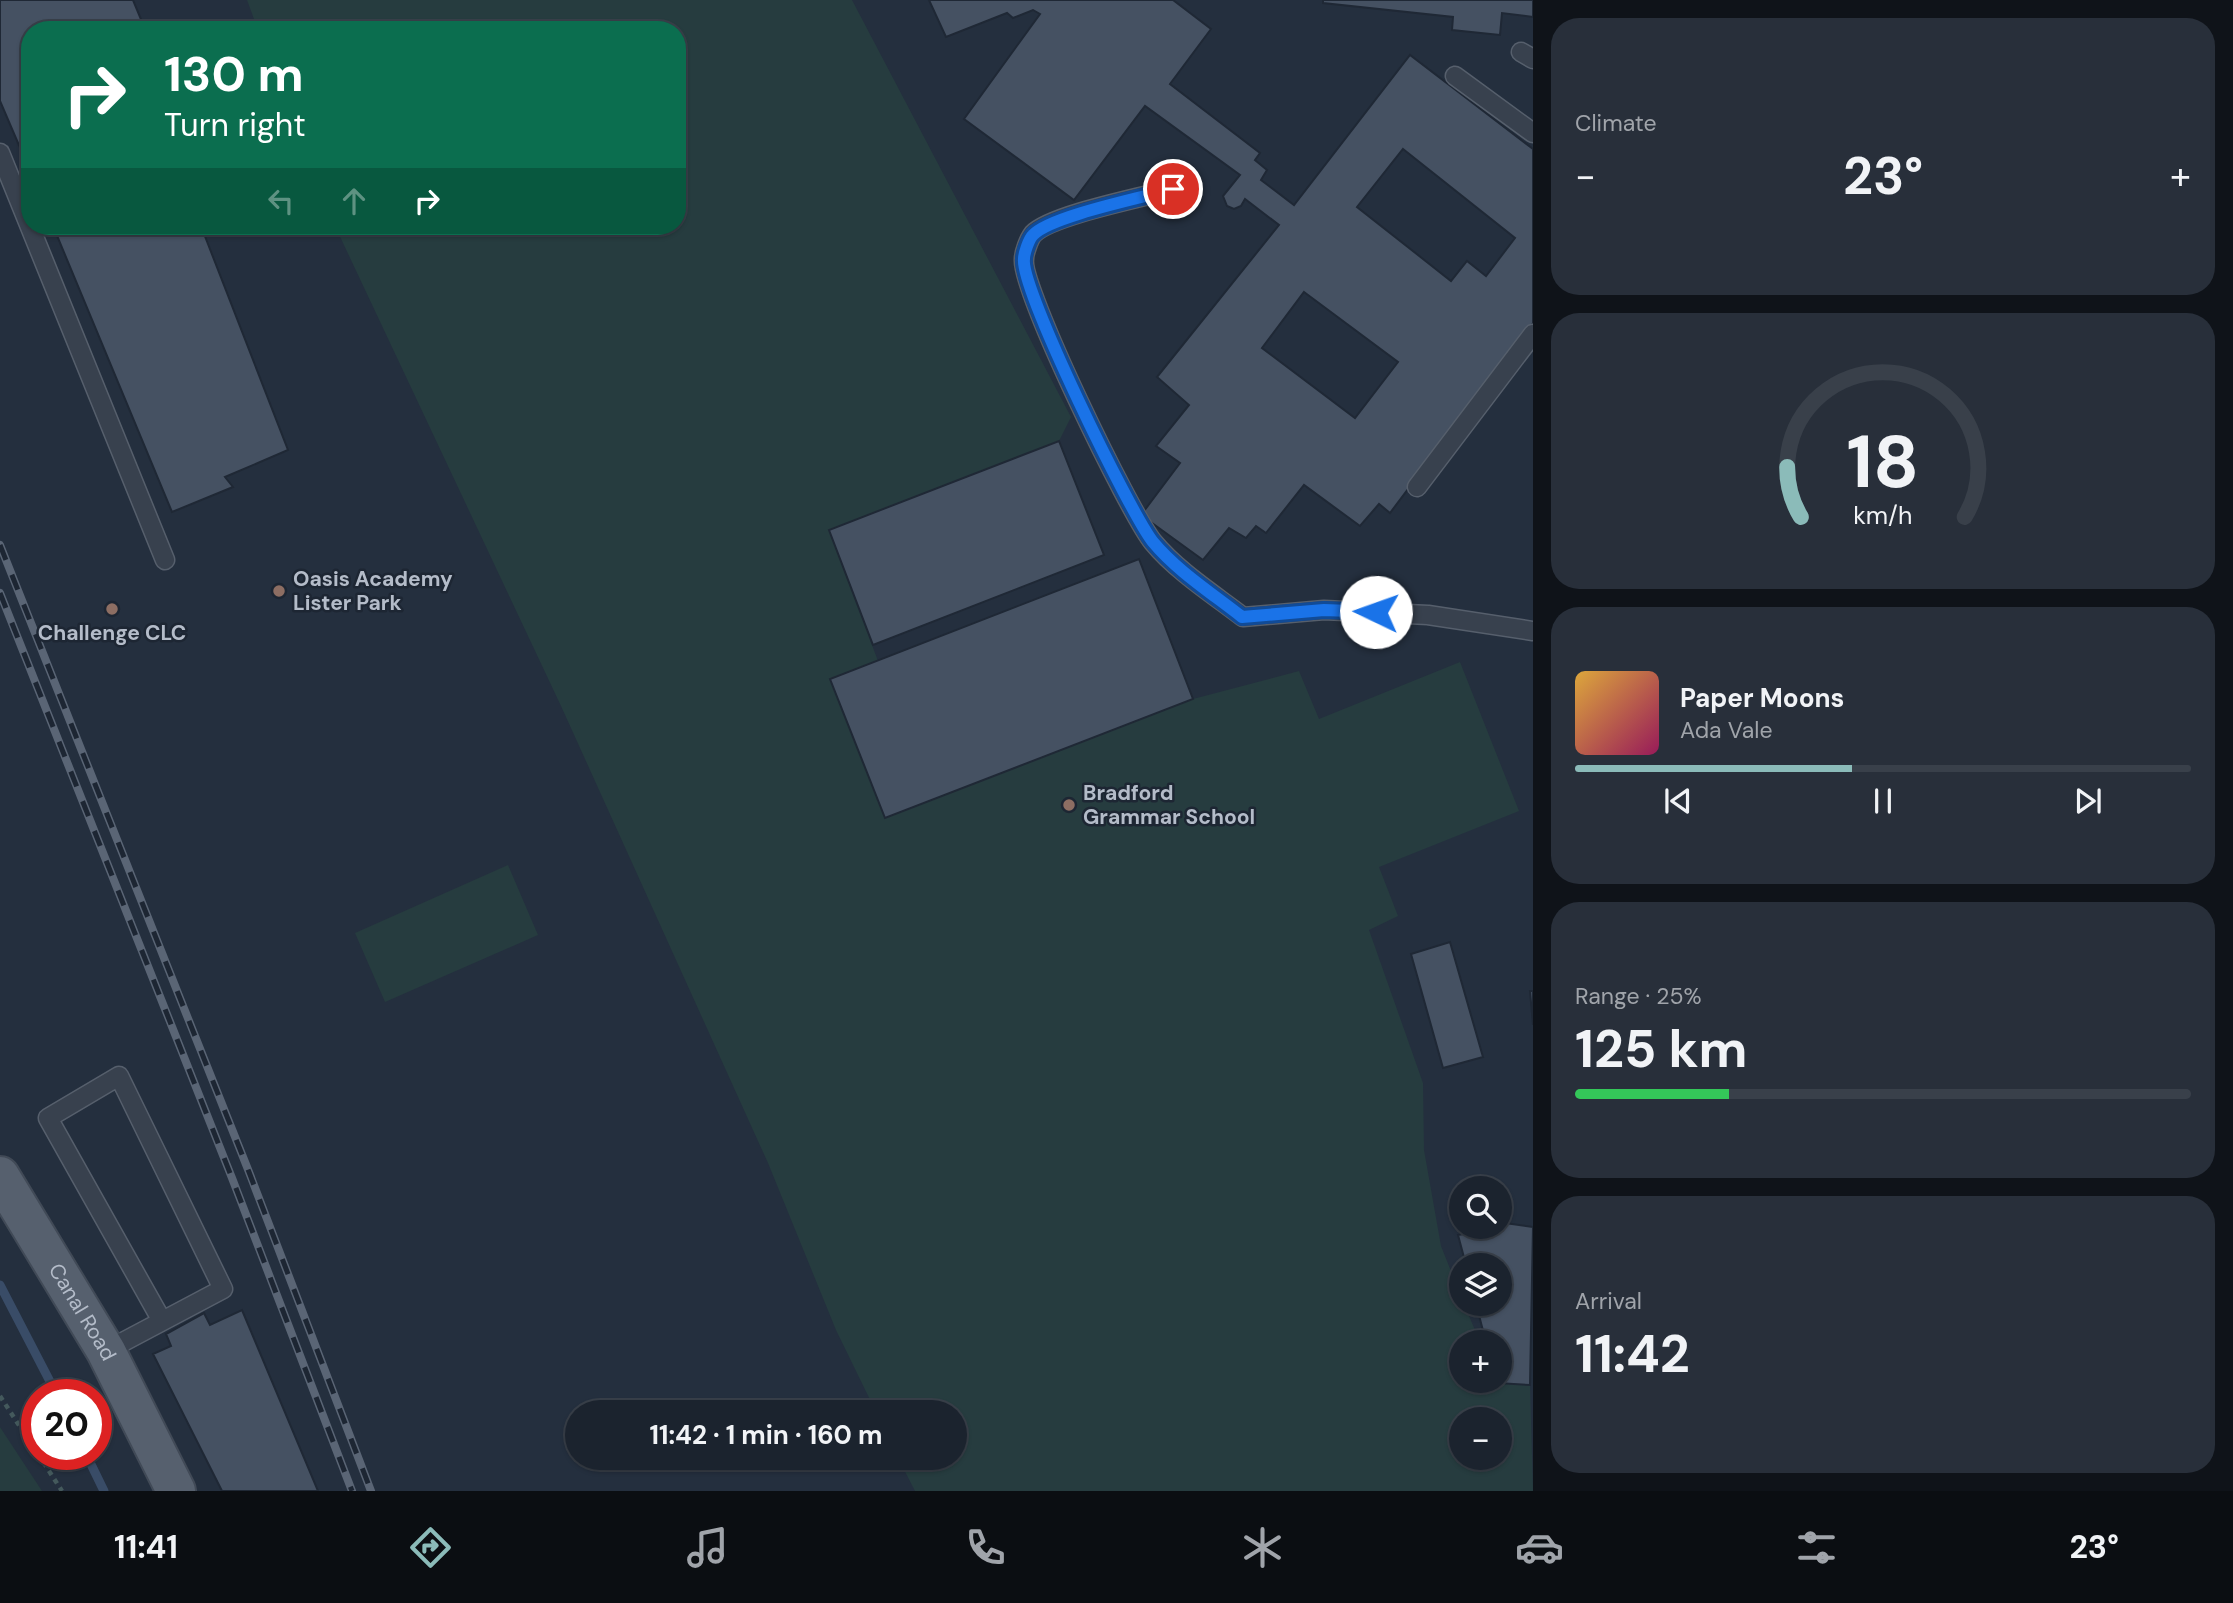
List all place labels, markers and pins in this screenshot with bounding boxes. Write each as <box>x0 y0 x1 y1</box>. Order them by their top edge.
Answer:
pin <box>1143 159 1203 219</box>
place label: Oasis Academy Lister Park <box>293 565 453 617</box>
marker: Oasis Academy Lister Park <box>271 583 287 599</box>
marker: Challenge CLC <box>104 601 120 617</box>
place label: Challenge CLC <box>38 619 186 647</box>
place label: Bradford Grammar School <box>1083 779 1255 831</box>
marker: Bradford Grammar School <box>1061 797 1077 813</box>

